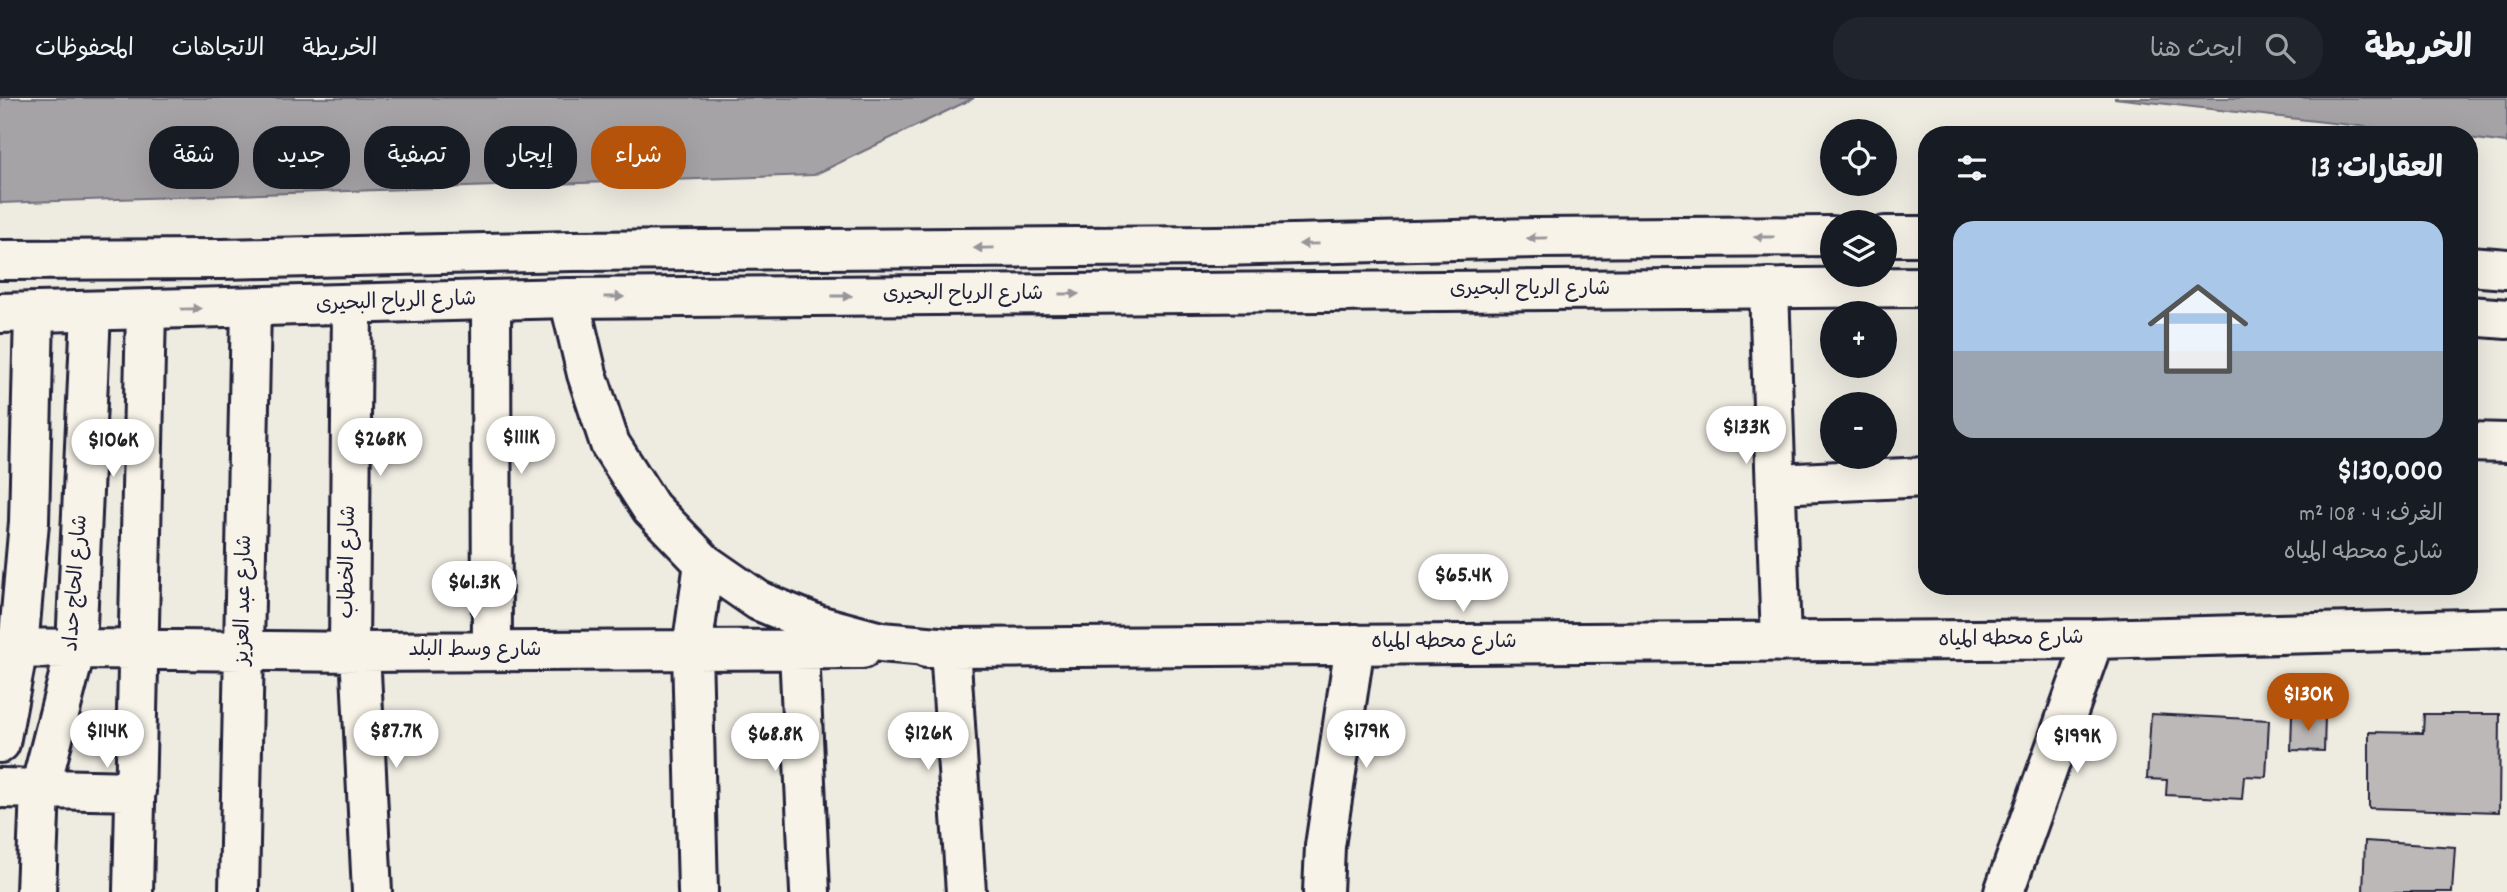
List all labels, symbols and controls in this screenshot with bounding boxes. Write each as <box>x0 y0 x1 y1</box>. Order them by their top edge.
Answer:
search box <box>1833 17 2323 80</box>
text: الخريطة <box>2365 27 2472 74</box>
icon: search <box>2261 29 2299 67</box>
text: ابحث هنا <box>2150 32 2243 69</box>
text: المحفوظات <box>35 33 134 67</box>
text: الاتجاهات <box>172 33 265 67</box>
text: الخريطة <box>303 33 377 67</box>
map controls <box>1820 119 1897 469</box>
button: locate <box>1820 119 1897 196</box>
chip: شقة <box>149 126 239 189</box>
chip: جديد <box>253 126 350 189</box>
chip: تصفية <box>364 126 470 189</box>
chip: إيجار <box>484 126 577 189</box>
chip: شراء <box>591 126 686 189</box>
icon: filters <box>1953 149 1991 187</box>
text: العقارات: 13 <box>2311 149 2443 192</box>
button: layers <box>1820 210 1897 287</box>
one-way arrow <box>1753 231 1775 242</box>
one-way arrow <box>1525 232 1547 244</box>
one-way arrow <box>1298 238 1320 249</box>
one-way arrow <box>972 242 994 254</box>
icon: home <box>2135 266 2261 392</box>
street label: شارع الرياح البحيرى <box>1450 275 1610 305</box>
street label: شارع الرياح البحيرى <box>883 280 1043 310</box>
street label: شارع الرياح البحيرى <box>315 285 477 321</box>
one-way arrow <box>1058 288 1080 300</box>
one-way arrow <box>831 290 853 302</box>
one-way arrow <box>603 292 625 303</box>
button: + <box>1820 301 1897 378</box>
one-way arrow <box>180 303 202 315</box>
button: − <box>1820 392 1897 469</box>
pin: $133K <box>1697 406 1795 466</box>
text: $133K <box>1722 412 1770 445</box>
pin: $111K <box>472 416 570 476</box>
pin: $268K <box>331 418 429 478</box>
pin: $106K <box>64 420 162 479</box>
text: $111K <box>502 422 540 455</box>
text: $268K <box>354 424 406 457</box>
text: $106K <box>87 425 139 458</box>
text: $130,000 <box>2337 452 2443 495</box>
text: الغرف: 4 · 108 m² <box>2299 499 2443 532</box>
street label: شارع الخطاب <box>333 505 365 619</box>
street label: شارع الحاج حداد <box>57 514 97 652</box>
street label: شارع عبد العزيز <box>229 535 261 667</box>
text: شارع محطه المياه <box>2284 537 2443 570</box>
pin: $65.4K <box>1406 554 1520 614</box>
text: $65.4K <box>1434 560 1492 593</box>
pin: $61.3K <box>417 561 531 621</box>
text: $61.3K <box>448 567 500 600</box>
street label: شارع محطه المياه <box>1938 624 2084 656</box>
street label: شارع محطه المياه <box>1371 628 1517 658</box>
street label: شارع وسط البلد <box>408 636 542 666</box>
pin: $130K <box>2259 674 2357 733</box>
text: $130K <box>2283 679 2333 712</box>
pin: $114K <box>58 710 156 770</box>
pin: $87.7K <box>339 710 453 770</box>
pin: $179K <box>1317 710 1415 770</box>
pin: $126K <box>879 712 977 772</box>
pin: $68.8K <box>718 714 832 773</box>
text: $114K <box>86 716 128 749</box>
text: $87.7K <box>370 716 422 749</box>
text: $179K <box>1343 716 1389 749</box>
pin: $199K <box>2028 716 2126 775</box>
text: $126K <box>904 718 952 751</box>
text: $68.8K <box>747 719 803 752</box>
text: $199K <box>2053 721 2101 754</box>

